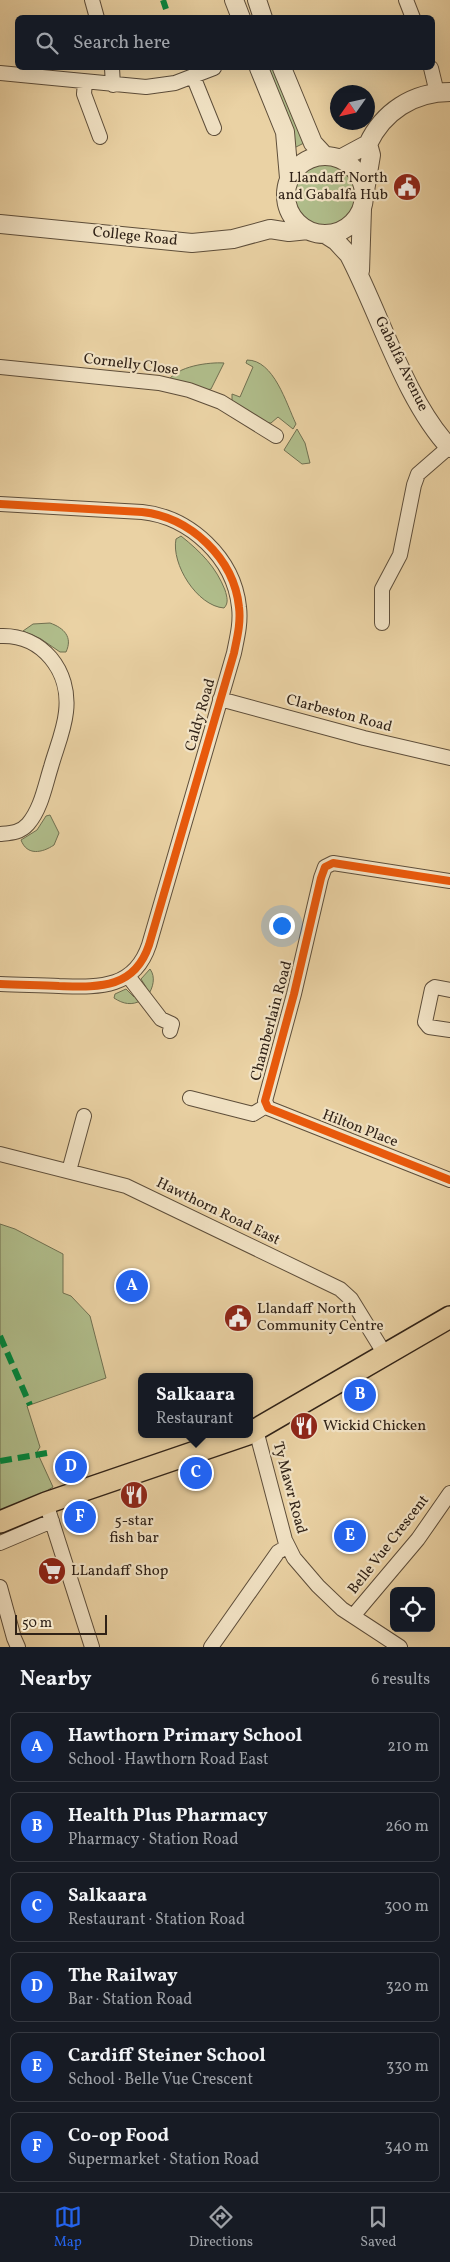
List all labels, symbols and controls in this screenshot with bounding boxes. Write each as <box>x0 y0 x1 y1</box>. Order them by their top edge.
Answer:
search box <box>15 15 435 70</box>
icon: search <box>33 29 61 57</box>
text: Search here <box>73 30 170 56</box>
north arrow <box>330 85 375 130</box>
place label: Llandaff North and Gabalfa Hub <box>278 168 388 206</box>
public building icon: Llandaff North and Gabalfa Hub <box>392 172 422 202</box>
street label: College Road <box>91 222 179 252</box>
street label: Gabalfa Avenue <box>369 313 433 415</box>
street label: Cornelly Close <box>82 349 180 381</box>
street label: Caldy Road <box>181 676 221 754</box>
street label: Clarbeston Road <box>284 690 394 738</box>
your location <box>269 913 295 939</box>
street label: Chamberlain Road <box>246 959 298 1083</box>
street label: Hilton Place <box>319 1105 401 1153</box>
street label: Hawthorn Road East <box>153 1173 283 1251</box>
pin: A <box>116 1267 148 1305</box>
place label: Llandaff North Community Centre <box>257 1299 384 1337</box>
public building icon: Llandaff North Community Centre <box>223 1303 253 1333</box>
popup <box>138 1373 253 1438</box>
pin: B <box>344 1376 376 1414</box>
text: Salkaara <box>156 1382 235 1408</box>
text: Restaurant <box>156 1408 233 1430</box>
restaurant icon: Wickid Chicken <box>289 1411 319 1441</box>
place label: Wickid Chicken <box>323 1416 426 1437</box>
street label: Ty Mawr Road <box>267 1440 311 1536</box>
pin: D <box>55 1448 87 1486</box>
pin: C <box>180 1454 212 1492</box>
restaurant icon: 5-star fish bar <box>119 1480 149 1510</box>
street label: Belle Vue Crescent <box>344 1491 434 1599</box>
pin: F <box>64 1498 96 1536</box>
place label: 5-star fish bar <box>109 1511 159 1549</box>
pin: E <box>334 1517 366 1555</box>
supermarket icon: LLandaff Shop <box>37 1556 67 1586</box>
place label: LLandaff Shop <box>71 1561 168 1582</box>
map controls <box>390 1587 435 1632</box>
button: locate <box>390 1587 435 1632</box>
scale bar <box>15 1612 108 1635</box>
text: 50 m <box>22 1614 52 1633</box>
text: Nearby <box>20 1665 91 1694</box>
text: 6 results <box>371 1669 430 1691</box>
text: Hawthorn Primary School <box>68 1723 302 1749</box>
text: A <box>31 1736 43 1758</box>
text: 210 m <box>387 1736 429 1758</box>
text: School · Hawthorn Road East <box>68 1749 269 1771</box>
text: Health Plus Pharmacy <box>68 1803 268 1829</box>
text: B <box>32 1816 42 1838</box>
text: 260 m <box>385 1816 429 1838</box>
text: Pharmacy · Station Road <box>68 1829 239 1851</box>
text: Salkaara <box>68 1883 147 1909</box>
text: C <box>32 1896 42 1918</box>
text: 300 m <box>384 1896 429 1918</box>
text: Restaurant · Station Road <box>68 1909 245 1931</box>
text: The Railway <box>68 1963 178 1989</box>
text: D <box>31 1976 43 1998</box>
text: 320 m <box>385 1976 429 1998</box>
text: Bar · Station Road <box>68 1989 192 2011</box>
text: Cardiff Steiner School <box>68 2043 266 2069</box>
text: E <box>32 2056 42 2078</box>
text: 330 m <box>386 2056 429 2078</box>
text: School · Belle Vue Crescent <box>68 2069 253 2091</box>
text: Co-op Food <box>68 2123 169 2149</box>
text: F <box>32 2136 42 2158</box>
text: 340 m <box>385 2136 429 2158</box>
text: Supermarket · Station Road <box>68 2149 259 2171</box>
tab: Map <box>54 2203 82 2252</box>
tab: Directions <box>189 2203 253 2252</box>
tab: Saved <box>360 2203 396 2252</box>

